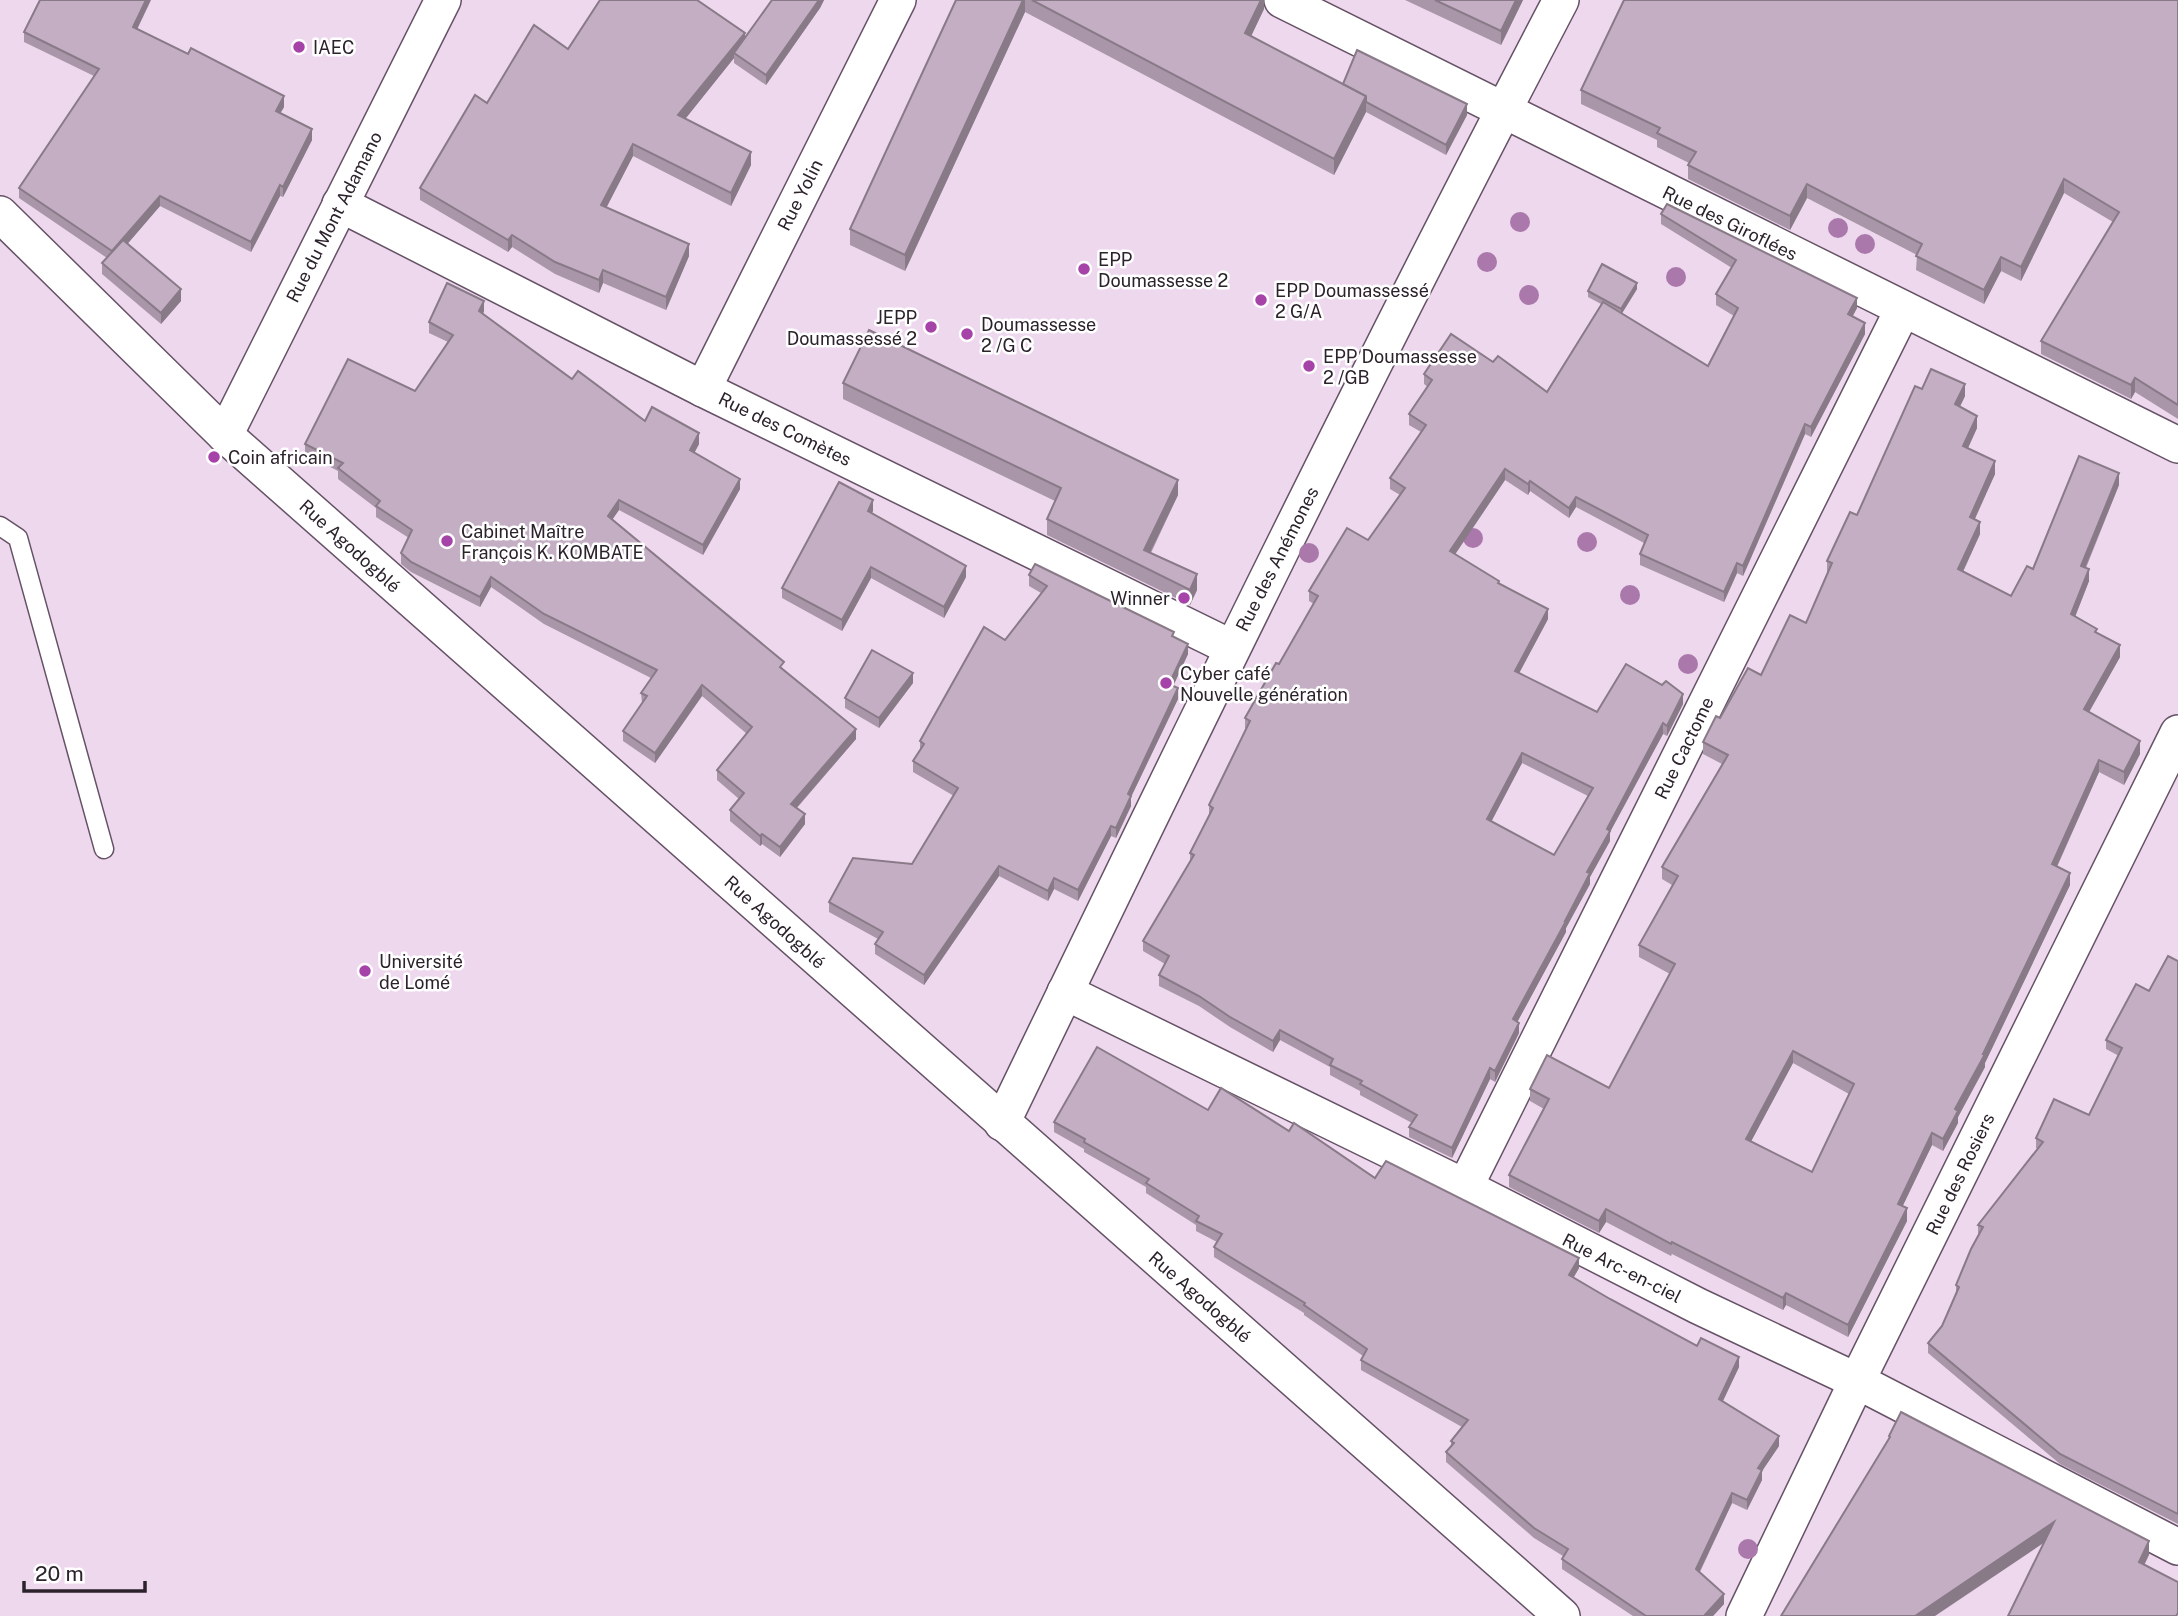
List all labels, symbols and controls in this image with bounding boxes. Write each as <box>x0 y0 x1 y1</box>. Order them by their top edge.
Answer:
place label: IAEC <box>313 37 354 58</box>
marker: IAEC <box>291 39 307 55</box>
street label: Rue du Mont Adamano <box>282 128 386 306</box>
street label: Rue Yolin <box>773 156 827 234</box>
street label: Rue des Giroflées <box>1659 181 1801 265</box>
place label: EPP Doumassesse 2 <box>1098 249 1228 291</box>
marker: EPP Doumassesse 2 <box>1076 261 1092 277</box>
place label: EPP Doumassessé 2 G/A <box>1275 280 1429 322</box>
marker: EPP Doumassessé 2 G/A <box>1253 292 1269 308</box>
place label: JEPP Doumassessé 2 <box>787 307 917 349</box>
place label: Doumassesse 2 /G C <box>981 314 1096 356</box>
marker: JEPP Doumassessé 2 <box>923 319 939 335</box>
marker: Doumassesse 2 /G C <box>959 326 975 342</box>
place label: EPP Doumassesse 2 /GB <box>1323 346 1477 388</box>
marker: EPP Doumassesse 2 /GB <box>1301 358 1317 374</box>
street label: Rue des Comètes <box>715 388 855 470</box>
place label: Coin africain <box>228 447 333 468</box>
marker: Coin africain <box>206 449 222 465</box>
street label: Rue des Anémones <box>1231 483 1323 635</box>
street label: Rue Agodogblé <box>295 495 405 597</box>
place label: Cabinet Maître François K. KOMBATE <box>461 521 644 563</box>
marker: Cabinet Maître François K. KOMBATE <box>439 533 455 549</box>
place label: Winner <box>1110 588 1170 609</box>
marker: Winner <box>1176 590 1192 606</box>
place label: Cyber café Nouvelle génération <box>1180 663 1348 705</box>
marker: Cyber café Nouvelle génération <box>1158 675 1174 691</box>
street label: Rue Cactome <box>1650 693 1718 803</box>
street label: Rue Agodogblé <box>720 871 830 973</box>
place label: Université de Lomé <box>379 951 463 993</box>
marker: Université de Lomé <box>357 963 373 979</box>
street label: Rue des Rosiers <box>1921 1110 1999 1238</box>
street label: Rue Arc-en-ciel <box>1559 1229 1685 1307</box>
street label: Rue Agodogblé <box>1145 1247 1255 1347</box>
scale bar <box>24 1550 145 1594</box>
text: 20 m <box>35 1561 84 1586</box>

